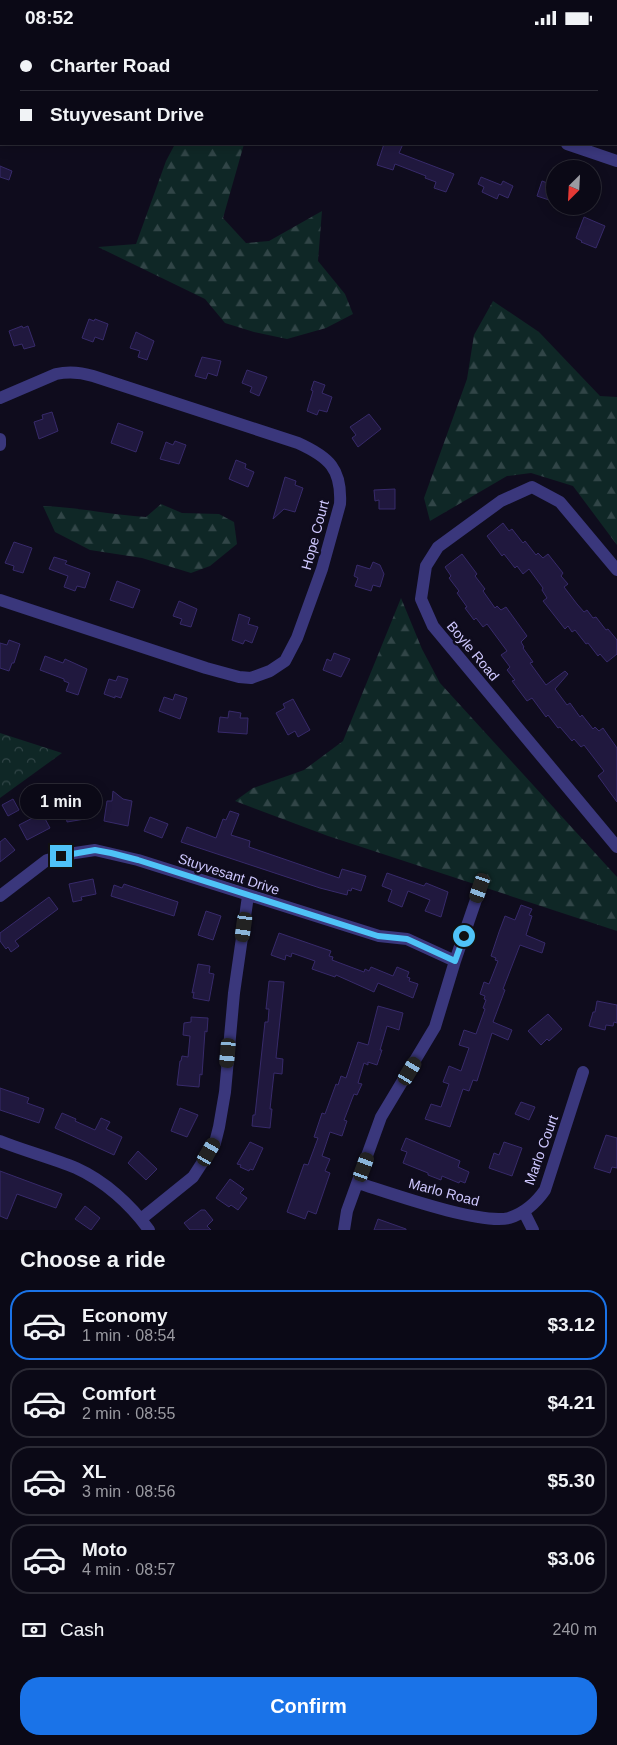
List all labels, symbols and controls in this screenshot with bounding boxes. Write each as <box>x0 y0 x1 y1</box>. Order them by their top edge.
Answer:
text: 08:52 <box>25 7 74 28</box>
text: Charter Road <box>50 55 170 76</box>
text: Stuyvesant Drive <box>50 104 204 125</box>
north arrow <box>546 160 601 215</box>
map controls <box>546 160 601 215</box>
street label: Hope Court <box>298 498 332 572</box>
street label: Boyle Road <box>444 618 502 684</box>
callout: 1 min <box>20 783 102 819</box>
text: 1 min <box>40 793 82 810</box>
route end <box>50 845 72 867</box>
street label: Stuyvesant Drive <box>176 850 282 898</box>
car <box>468 871 491 905</box>
car <box>234 911 253 943</box>
route start <box>453 925 475 947</box>
car <box>219 1037 236 1069</box>
car <box>395 1054 424 1088</box>
street label: Marlo Court <box>521 1113 561 1187</box>
car <box>195 1135 222 1169</box>
car <box>351 1150 376 1184</box>
street label: Marlo Road <box>407 1175 481 1209</box>
text: Choose a ride <box>20 1247 165 1272</box>
icon: car <box>22 1303 67 1348</box>
text: Economy <box>82 1305 168 1326</box>
text: $3.12 <box>547 1314 595 1335</box>
text: 1 min · 08:54 <box>82 1327 175 1344</box>
icon: car <box>22 1381 67 1426</box>
text: Comfort <box>82 1383 156 1404</box>
text: $4.21 <box>547 1392 595 1413</box>
text: 2 min · 08:55 <box>82 1405 175 1422</box>
icon: car <box>22 1459 67 1504</box>
text: XL <box>82 1461 106 1482</box>
text: $5.30 <box>547 1470 595 1491</box>
text: 3 min · 08:56 <box>82 1483 175 1500</box>
icon: car <box>22 1537 67 1582</box>
text: Moto <box>82 1539 127 1560</box>
text: $3.06 <box>547 1548 595 1569</box>
text: 4 min · 08:57 <box>82 1561 175 1578</box>
icon: cash <box>20 1616 48 1644</box>
text: Cash <box>60 1619 104 1640</box>
text: 240 m <box>553 1621 597 1638</box>
button: Confirm <box>20 1677 597 1735</box>

